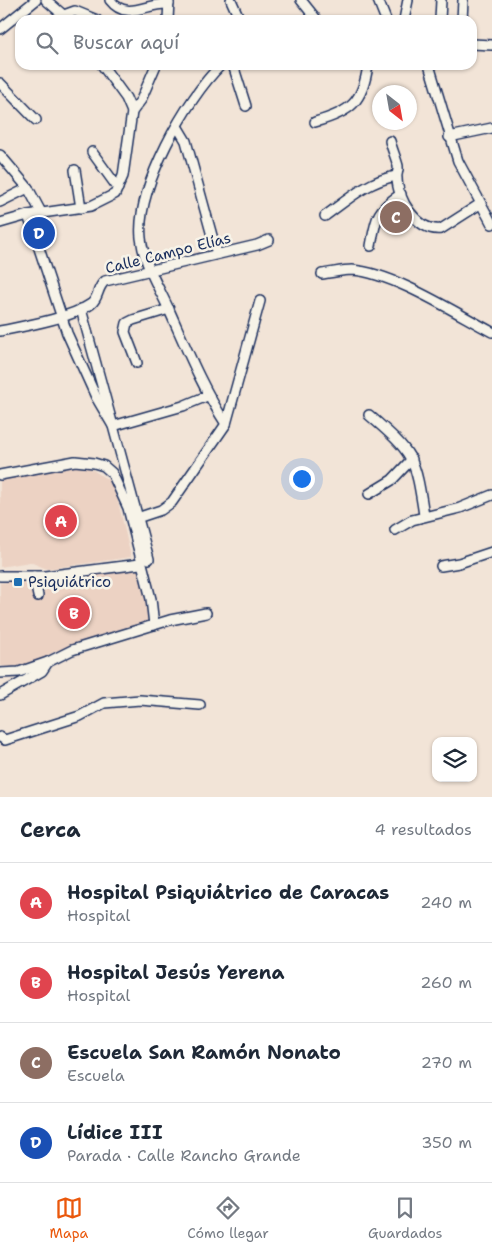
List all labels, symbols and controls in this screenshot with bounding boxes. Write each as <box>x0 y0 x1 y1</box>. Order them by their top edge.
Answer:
search box <box>15 15 477 70</box>
icon: search <box>33 29 61 57</box>
text: Buscar aquí <box>73 30 179 55</box>
north arrow <box>372 85 417 130</box>
pin: C <box>380 198 412 236</box>
pin: D <box>23 214 55 252</box>
street label: Calle Campo Elías <box>103 228 233 278</box>
your location <box>289 466 315 492</box>
pin: A <box>45 502 77 540</box>
place label: Psiquiátrico <box>28 572 111 592</box>
marker: Psiquiátrico <box>12 576 24 588</box>
pin: B <box>58 594 90 632</box>
map controls <box>432 737 477 782</box>
button: layers <box>432 737 477 782</box>
text: Cerca <box>20 816 81 844</box>
text: 4 resultados <box>374 819 472 840</box>
text: Hospital Psiquiátrico de Caracas <box>67 880 389 905</box>
text: A <box>30 892 42 913</box>
text: 240 m <box>420 892 472 913</box>
text: Hospital <box>67 905 130 926</box>
text: Hospital Jesús Yerena <box>67 960 284 985</box>
text: B <box>31 972 41 993</box>
text: 260 m <box>420 972 472 993</box>
text: Hospital <box>67 985 130 1006</box>
text: Escuela San Ramón Nonato <box>67 1040 341 1065</box>
text: C <box>31 1052 41 1073</box>
text: 270 m <box>421 1052 472 1073</box>
text: Escuela <box>67 1065 125 1086</box>
text: Lídice III <box>67 1120 163 1145</box>
text: D <box>30 1132 42 1153</box>
text: 350 m <box>421 1132 472 1153</box>
text: Parada · Calle Rancho Grande <box>67 1145 301 1166</box>
tab: Mapa <box>50 1194 88 1242</box>
tab: Cómo llegar <box>187 1194 269 1242</box>
tab: Guardados <box>368 1194 442 1242</box>

